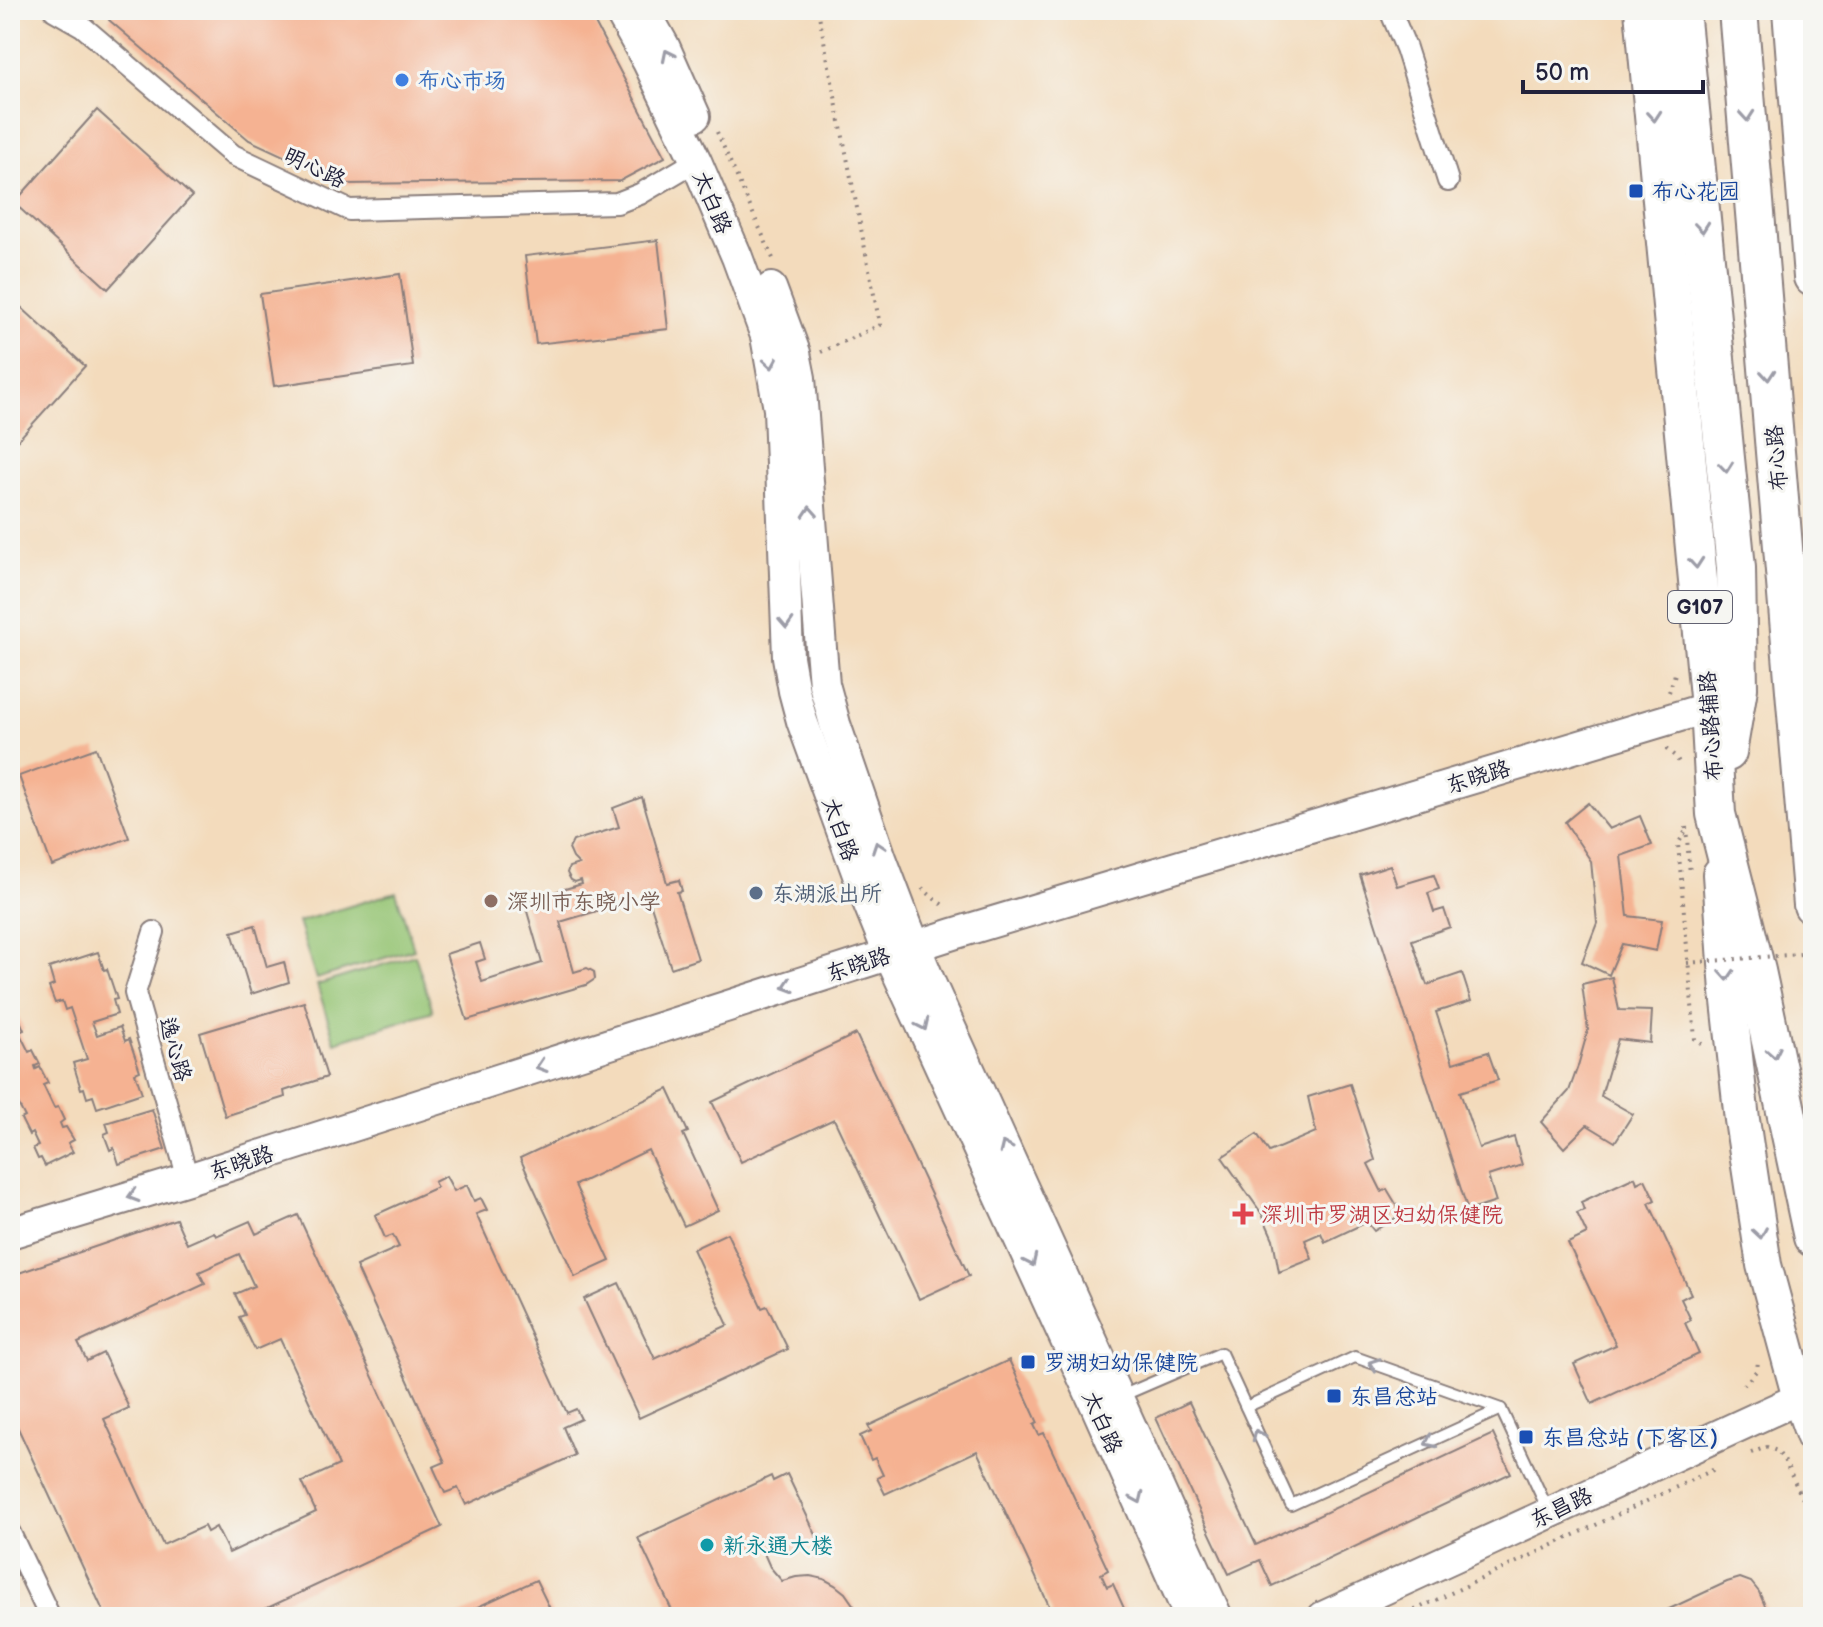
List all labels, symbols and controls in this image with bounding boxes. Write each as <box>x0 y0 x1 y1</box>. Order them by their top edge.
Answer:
scale bar <box>1523 44 1703 94</box>
one-way arrow <box>662 49 678 64</box>
text: 50 m <box>1535 58 1589 87</box>
place label: 布心市场 <box>418 68 506 95</box>
marker: 布心市场 <box>393 71 411 89</box>
one-way arrow <box>1645 109 1662 122</box>
one-way arrow <box>1738 110 1755 123</box>
street label: 明心路 <box>279 142 350 195</box>
street label: 太白路 <box>686 167 737 238</box>
place label: 布心花园 <box>1652 179 1740 206</box>
marker: 布心花园 <box>1627 182 1645 200</box>
one-way arrow <box>1693 221 1710 234</box>
one-way arrow <box>762 357 779 370</box>
one-way arrow <box>1760 369 1777 382</box>
street label: 布心路 <box>1761 424 1794 492</box>
one-way arrow <box>1717 461 1734 474</box>
one-way arrow <box>802 505 819 518</box>
one-way arrow <box>1687 557 1704 570</box>
road number: G107 <box>1668 591 1732 623</box>
one-way arrow <box>777 617 794 630</box>
street label: 布心路辅路 <box>1694 670 1729 782</box>
street label: 东晓路 <box>1443 755 1514 800</box>
street label: 太白路 <box>816 794 864 865</box>
one-way arrow <box>871 841 887 855</box>
place label: 东湖派出所 <box>772 881 882 908</box>
marker: 东湖派出所 <box>747 884 765 902</box>
place label: 深圳市东晓小学 <box>507 889 661 916</box>
marker: 深圳市东晓小学 <box>482 892 500 910</box>
street label: 东晓路 <box>823 942 894 988</box>
one-way arrow <box>1718 969 1735 982</box>
one-way arrow <box>782 977 796 993</box>
street label: 逸心路 <box>152 1014 197 1085</box>
one-way arrow <box>913 1016 929 1031</box>
one-way arrow <box>1765 1045 1782 1059</box>
one-way arrow <box>534 1057 548 1073</box>
street label: 东晓路 <box>206 1140 277 1186</box>
one-way arrow <box>999 1141 1015 1156</box>
one-way arrow <box>127 1187 140 1203</box>
place label: 深圳市罗湖区妇幼保健院 <box>1261 1202 1503 1229</box>
marker: 深圳市罗湖区妇幼保健院 <box>1232 1203 1254 1225</box>
one-way arrow <box>1750 1226 1767 1240</box>
one-way arrow <box>1021 1253 1037 1267</box>
place label: 罗湖妇幼保健院 <box>1044 1350 1198 1377</box>
marker: 罗湖妇幼保健院 <box>1019 1353 1037 1371</box>
one-way arrow <box>1368 1357 1382 1374</box>
place label: 东昌总站 <box>1350 1384 1438 1411</box>
street label: 太白路 <box>1076 1387 1127 1458</box>
marker: 东昌总站 <box>1325 1387 1343 1405</box>
place label: 东昌总站 (下客区) <box>1542 1425 1718 1452</box>
one-way arrow <box>1252 1428 1268 1443</box>
marker: 东昌总站 (下客区) <box>1517 1428 1535 1446</box>
one-way arrow <box>1423 1432 1438 1448</box>
street label: 东昌路 <box>1526 1482 1597 1535</box>
one-way arrow <box>1128 1490 1144 1504</box>
place label: 新永通大楼 <box>723 1533 833 1560</box>
marker: 新永通大楼 <box>698 1536 716 1554</box>

